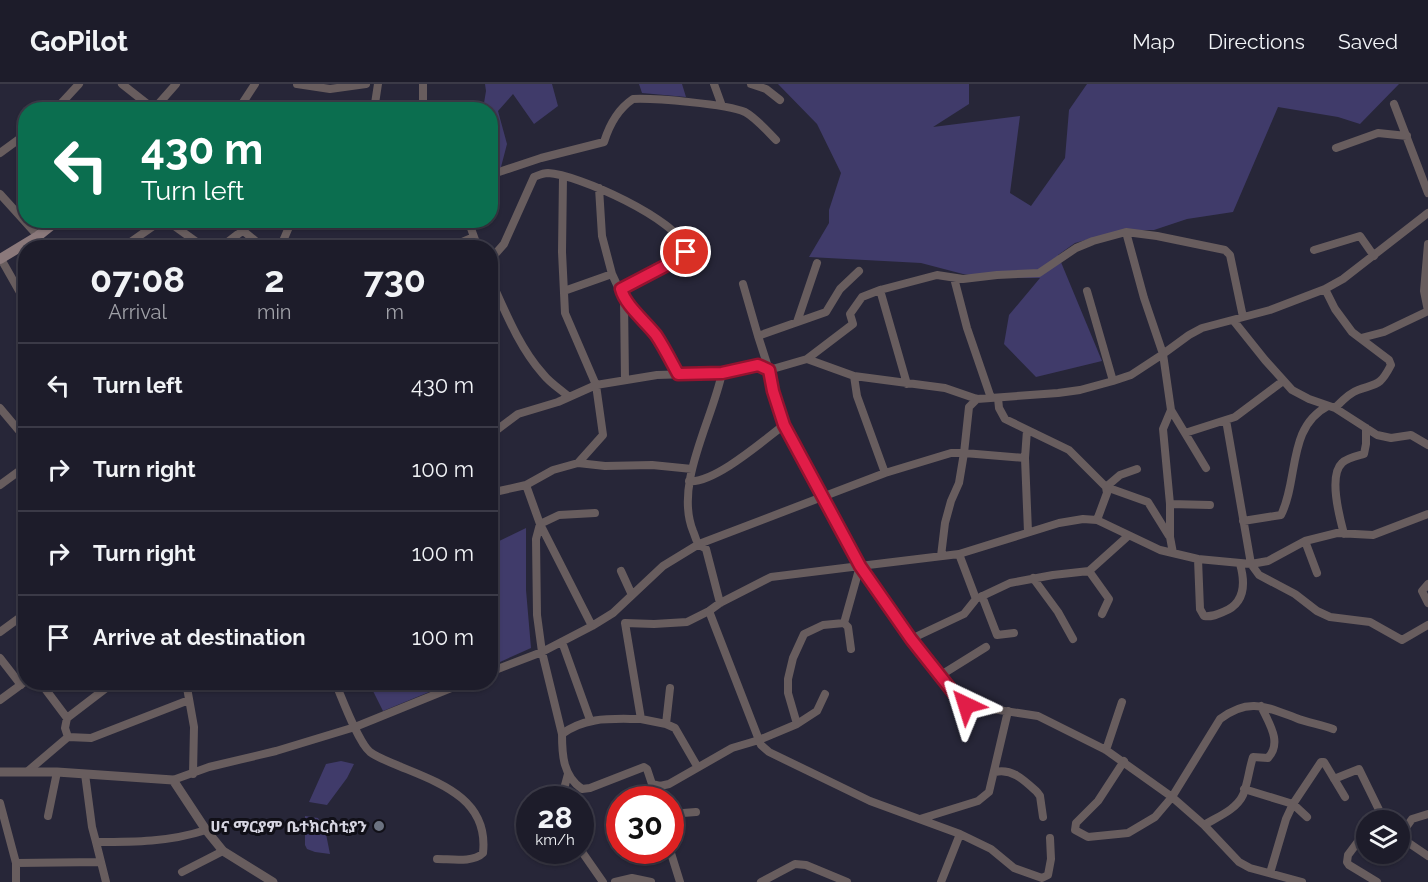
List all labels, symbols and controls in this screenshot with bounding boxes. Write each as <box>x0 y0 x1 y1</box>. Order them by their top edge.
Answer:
text: GoPilot <box>30 25 128 58</box>
text: Map <box>1132 29 1175 54</box>
text: Directions <box>1208 29 1305 54</box>
text: Saved <box>1338 29 1398 54</box>
text: 430 m <box>141 125 263 174</box>
icon: left <box>42 126 120 204</box>
text: Turn left <box>141 175 244 206</box>
pin <box>660 226 711 277</box>
icon: arrive <box>669 235 702 268</box>
text: 07:08 <box>90 258 185 300</box>
text: 2 <box>264 258 284 300</box>
text: 730 <box>364 258 426 300</box>
text: Arrival <box>108 300 167 324</box>
text: min <box>257 300 292 324</box>
text: m <box>386 300 404 324</box>
icon: left <box>42 369 75 402</box>
text: Turn left <box>93 372 183 398</box>
text: 430 m <box>411 372 474 398</box>
icon: right <box>42 453 75 486</box>
text: Turn right <box>93 456 196 482</box>
text: 100 m <box>412 456 474 482</box>
icon: right <box>42 537 75 570</box>
text: Turn right <box>93 540 196 566</box>
text: 100 m <box>412 540 474 566</box>
icon: arrive <box>42 621 75 654</box>
text: Arrive at destination <box>93 624 306 650</box>
text: 100 m <box>412 624 474 650</box>
position arrow <box>934 673 998 737</box>
speed limit sign: 30 <box>606 786 684 864</box>
text: 28 <box>537 800 573 835</box>
map controls <box>1356 810 1410 864</box>
button: layers <box>1356 810 1410 864</box>
place label: ሀና ማርያም ቤተክርስቲያን <box>210 817 367 836</box>
marker: ሀና ማርያም ቤተክርስቲያን <box>372 819 386 833</box>
text: km/h <box>535 831 575 849</box>

